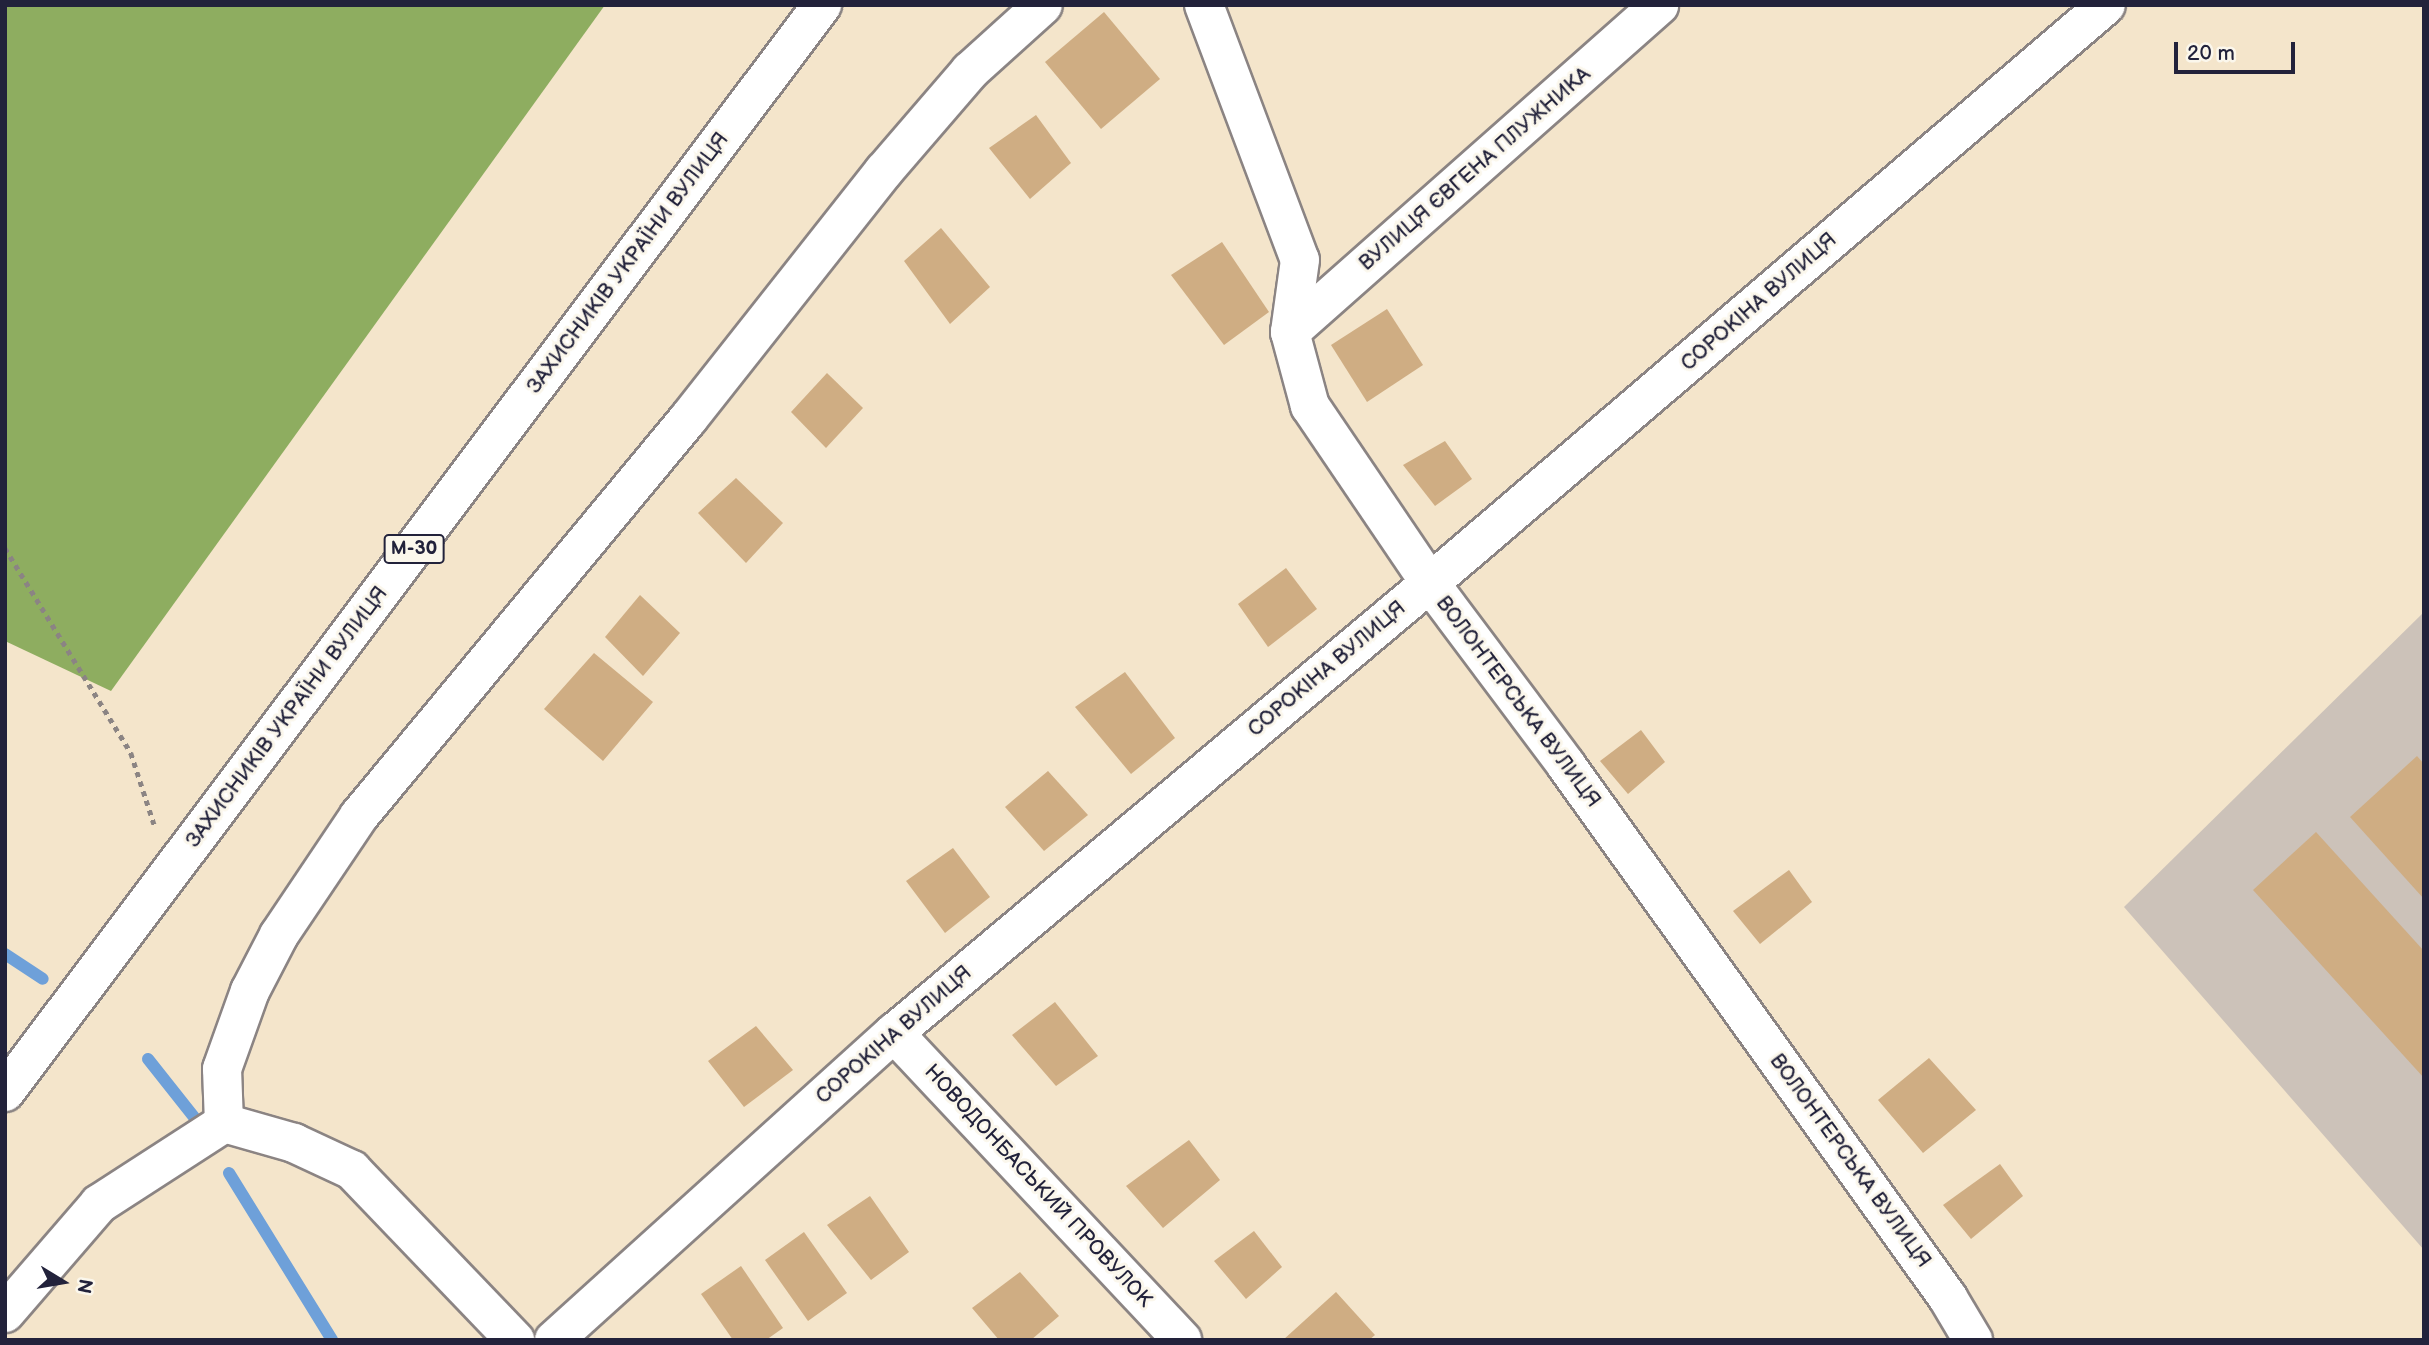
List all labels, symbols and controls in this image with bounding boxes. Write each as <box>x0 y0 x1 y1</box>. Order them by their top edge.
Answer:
scale bar <box>2177 28 2298 72</box>
text: 20 m <box>2187 41 2235 66</box>
street label: ВУЛИЦЯ ЄВГЕНА ПЛУЖНИКА <box>1354 62 1596 276</box>
street label: ЗАХИСНИКІВ УКРАЇНИ ВУЛИЦЯ <box>522 128 734 398</box>
street label: СОРОКІНА ВУЛИЦЯ <box>1676 228 1842 376</box>
road number: М-30 <box>382 534 446 564</box>
street label: ЗАХИСНИКІВ УКРАЇНИ ВУЛИЦЯ <box>181 582 393 852</box>
street label: ВОЛОНТЕРСЬКА ВУЛИЦЯ <box>1430 591 1606 813</box>
street label: СОРОКІНА ВУЛИЦЯ <box>1243 596 1411 742</box>
street label: СОРОКІНА ВУЛИЦЯ <box>811 961 977 1109</box>
street label: ВОЛОНТЕРСЬКА ВУЛИЦЯ <box>1764 1049 1936 1273</box>
street label: НОВОДОНБАСЬКИЙ ПРОВУЛОК <box>919 1059 1157 1313</box>
north arrow <box>28 1247 98 1317</box>
text: N <box>71 1277 97 1295</box>

